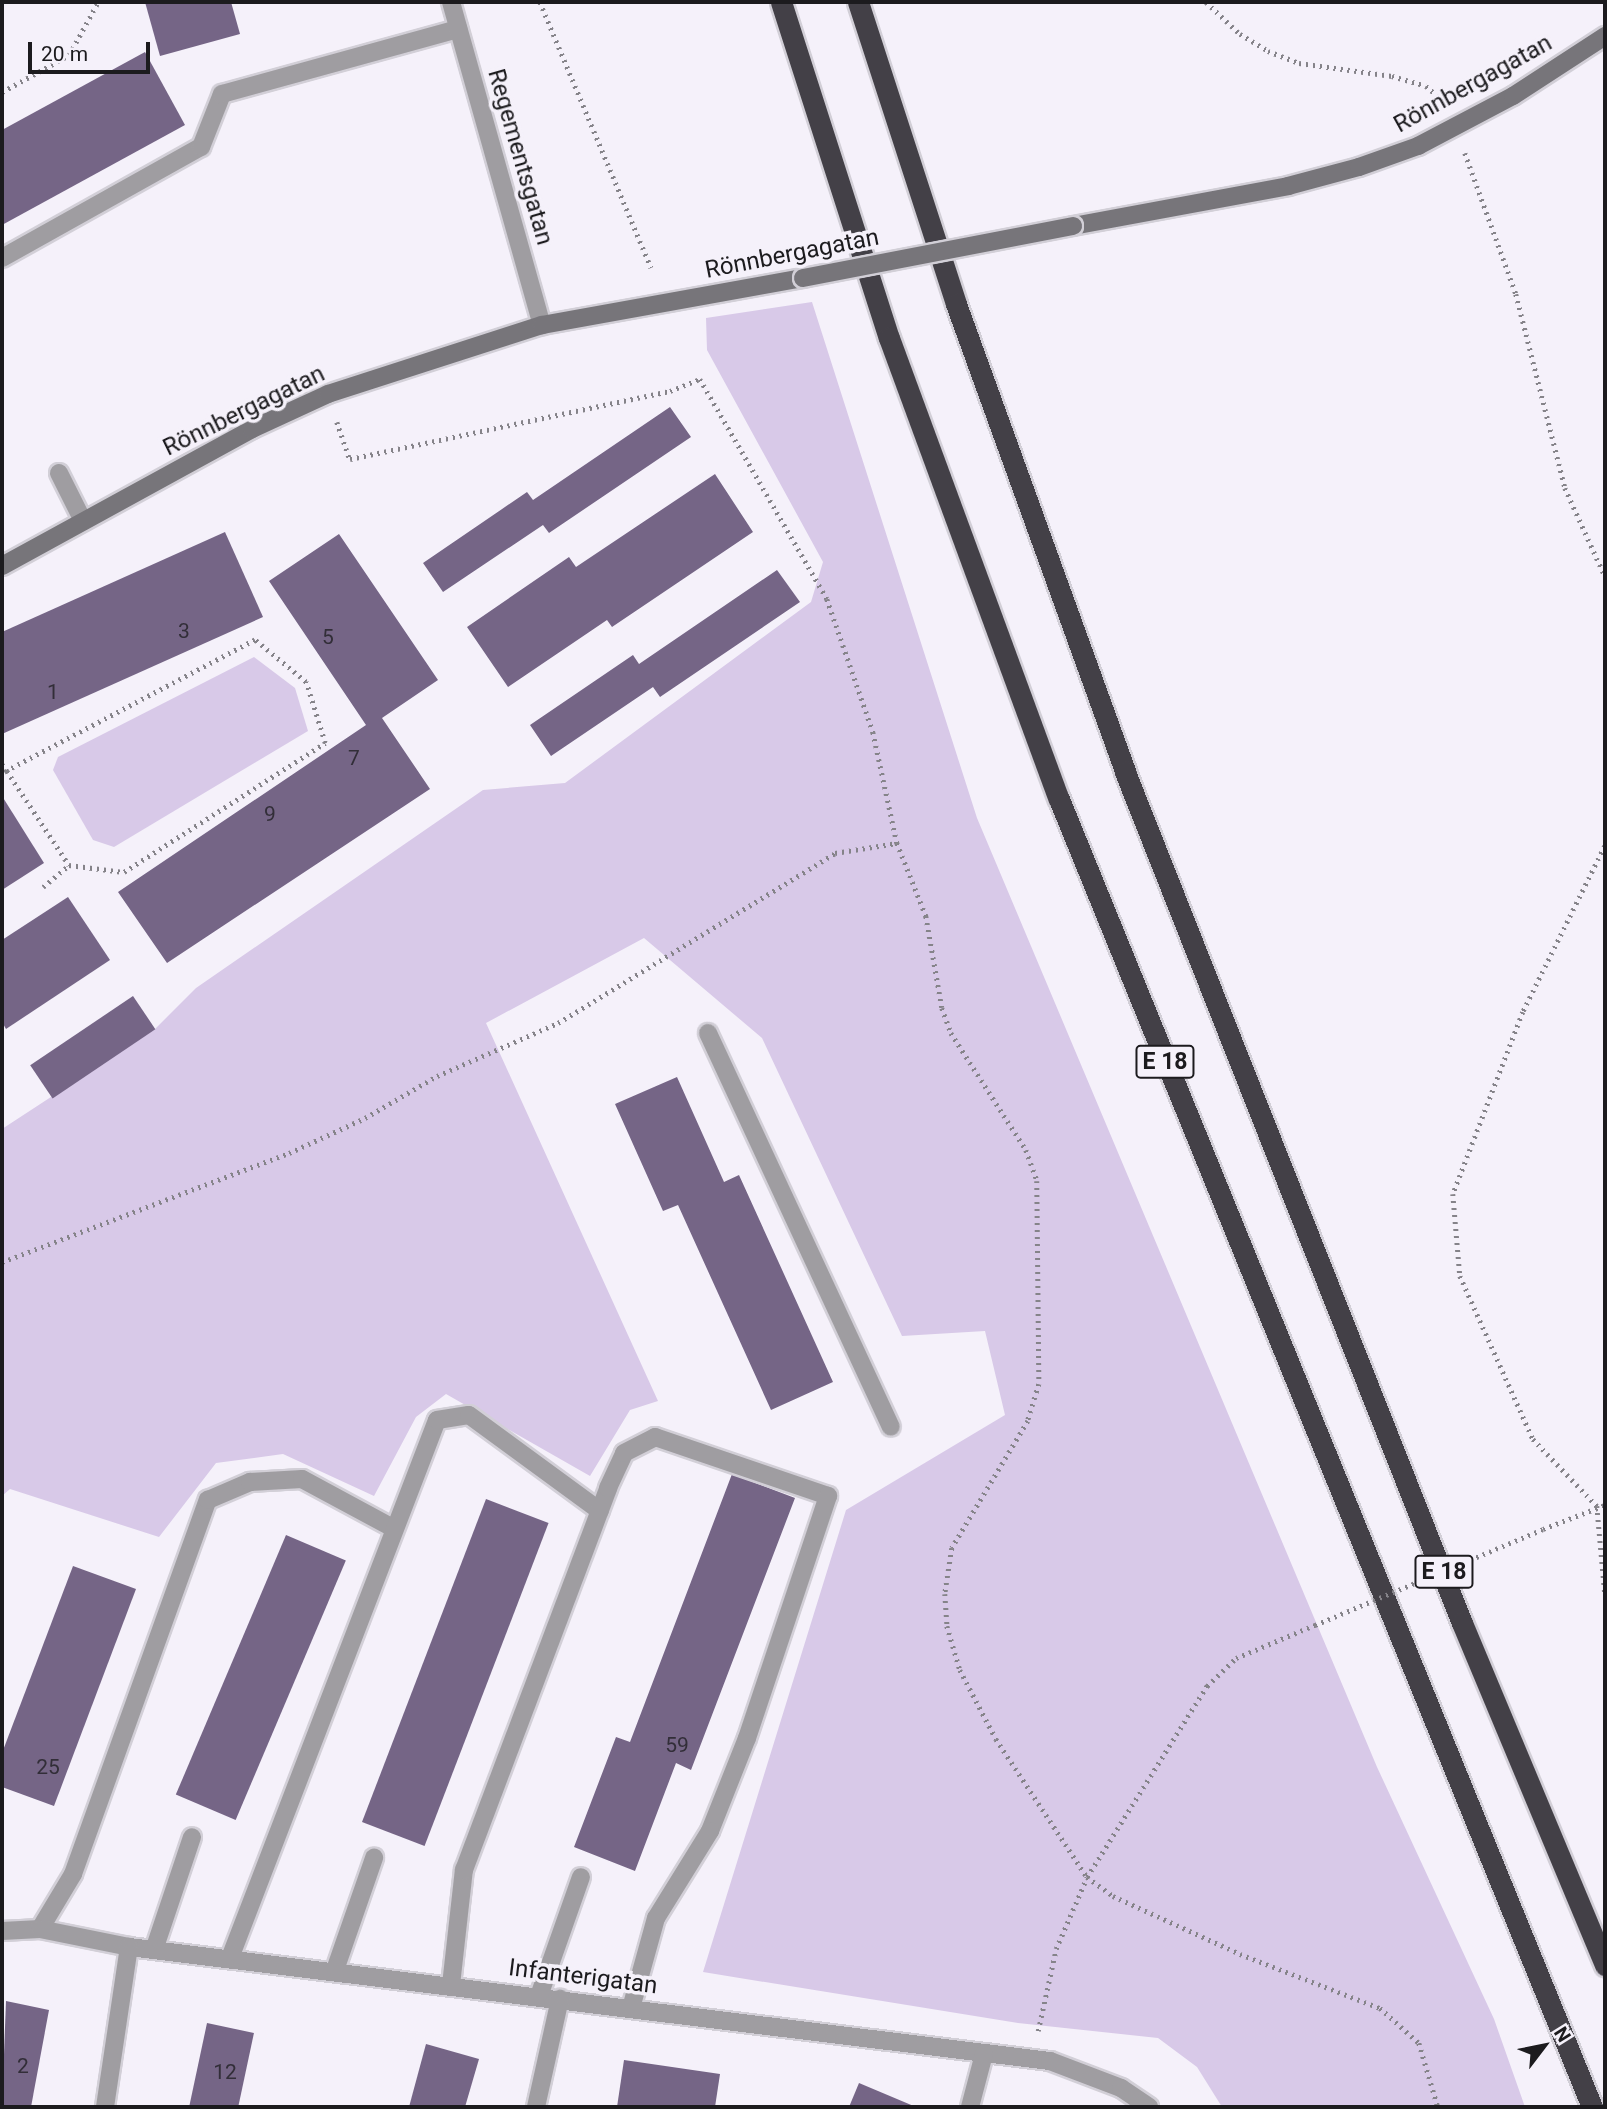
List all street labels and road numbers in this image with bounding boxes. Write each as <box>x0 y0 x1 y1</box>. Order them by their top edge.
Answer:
street label: Rönnbergagatan <box>1389 29 1557 139</box>
street label: Regementsgatan <box>481 66 559 248</box>
street label: Rönnbergagatan <box>703 223 881 285</box>
street label: Rönnbergagatan <box>158 359 330 463</box>
road number: E 18 <box>1135 1042 1195 1082</box>
road number: E 18 <box>1414 1553 1474 1592</box>
street label: Infanterigatan <box>507 1954 659 2000</box>

